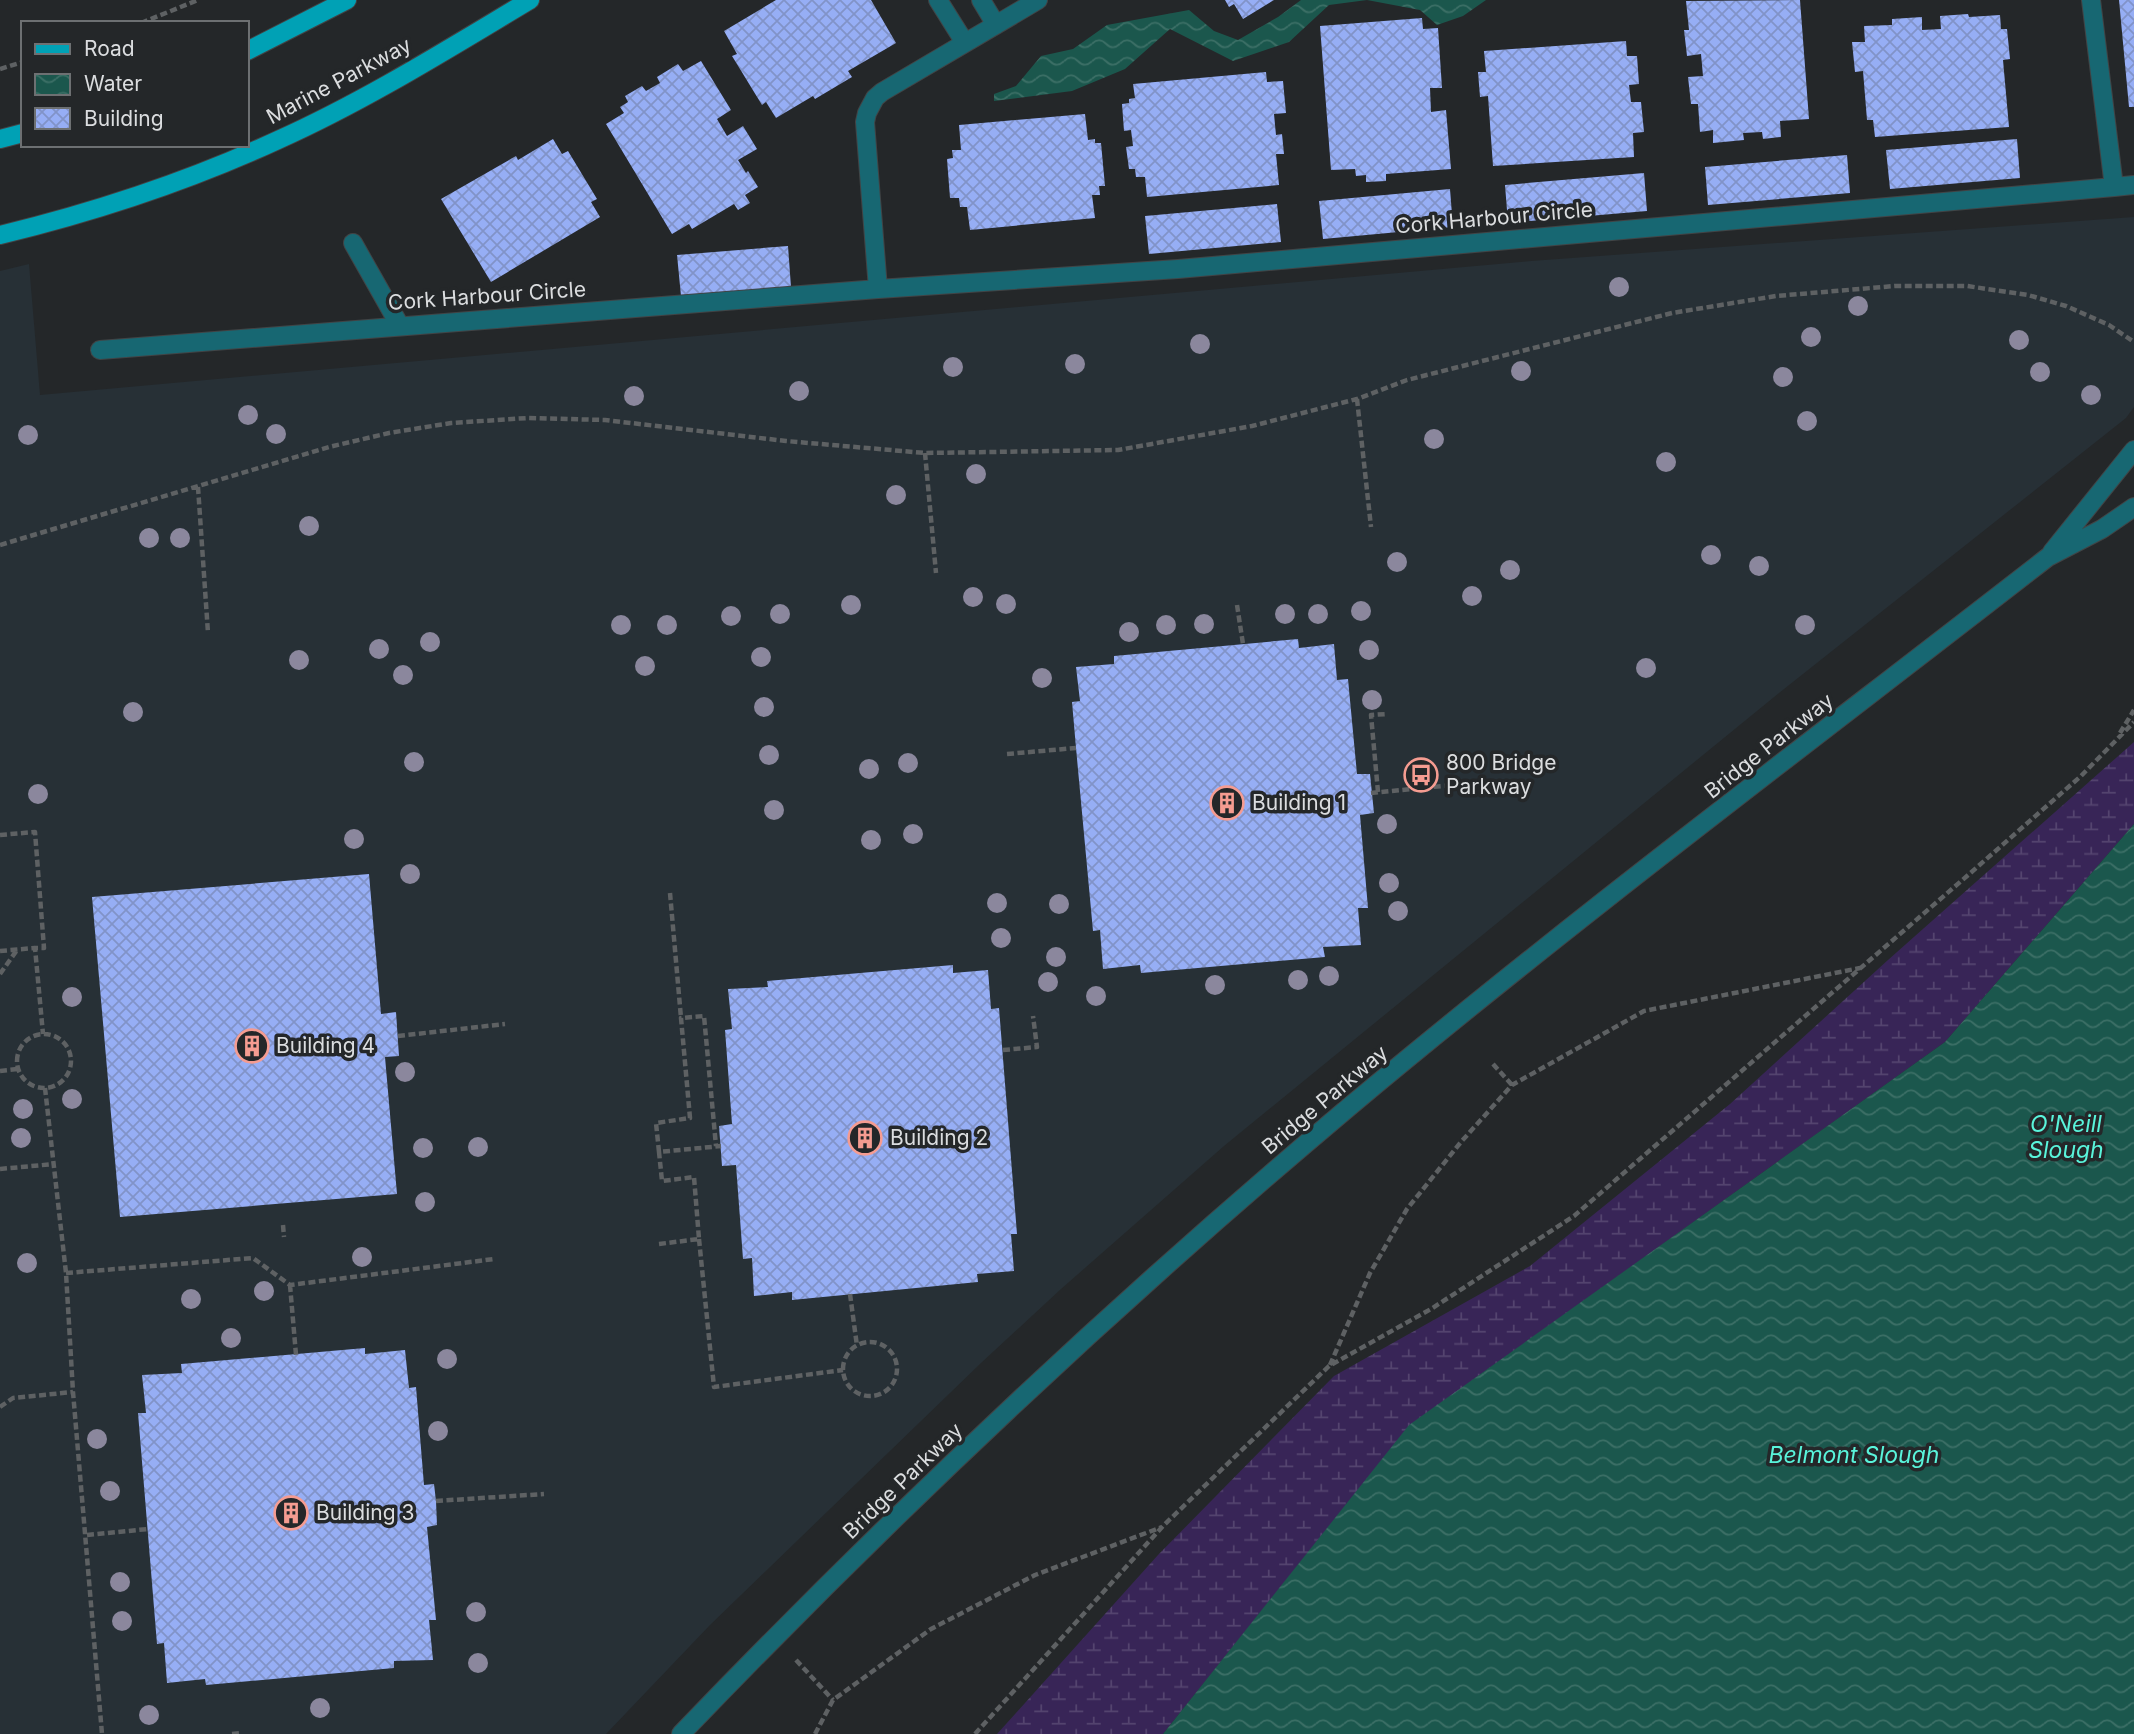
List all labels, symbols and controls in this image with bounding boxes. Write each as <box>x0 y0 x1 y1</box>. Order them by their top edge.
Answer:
legend <box>21 21 248 147</box>
street label: Marine Parkway <box>262 32 415 129</box>
text: Road <box>84 36 135 61</box>
text: Water <box>84 71 142 96</box>
text: Building <box>84 106 164 131</box>
street label: Cork Harbour Circle <box>1394 196 1594 239</box>
street label: Cork Harbour Circle <box>387 276 587 315</box>
street label: Bridge Parkway <box>1699 687 1838 804</box>
place label: 800 Bridge Parkway <box>1446 750 1556 799</box>
bus stop icon: 800 Bridge Parkway <box>1402 756 1440 794</box>
building icon: Building 1 <box>1208 784 1246 822</box>
place label: Building 1 <box>1252 790 1346 815</box>
building icon: Building 4 <box>233 1027 271 1065</box>
place label: Building 4 <box>276 1033 375 1058</box>
street label: Bridge Parkway <box>1257 1040 1393 1159</box>
water label: O'Neill Slough <box>2028 1110 2104 1164</box>
building icon: Building 2 <box>846 1119 884 1157</box>
place label: Building 2 <box>890 1125 988 1150</box>
street label: Bridge Parkway <box>838 1417 968 1544</box>
water label: Belmont Slough <box>1769 1441 1939 1469</box>
building icon: Building 3 <box>272 1494 310 1532</box>
place label: Building 3 <box>316 1500 414 1525</box>

